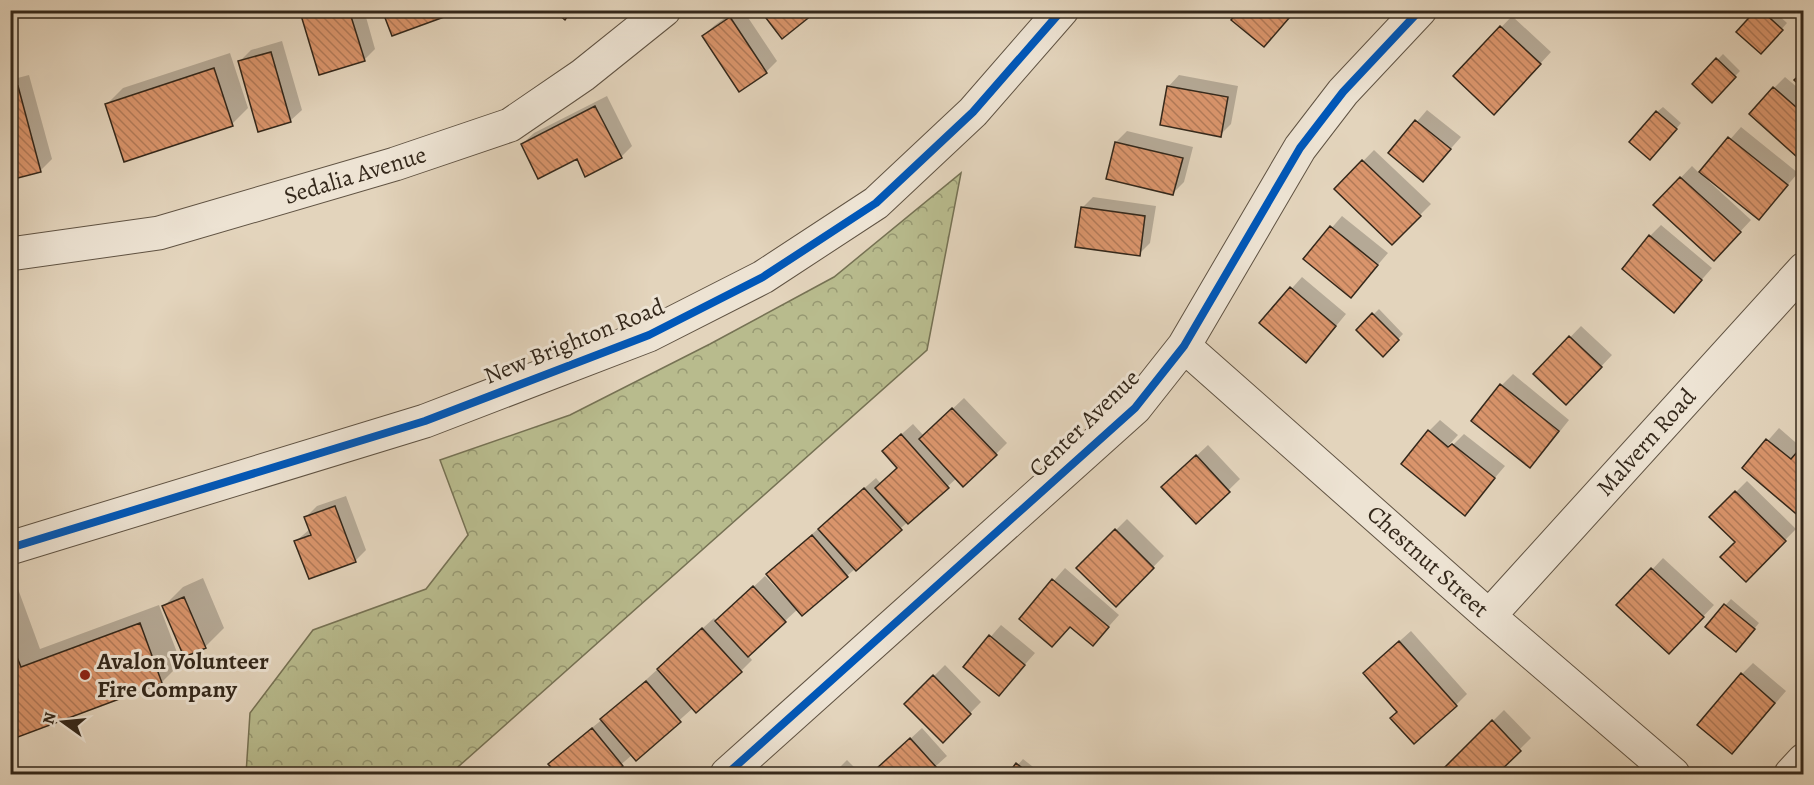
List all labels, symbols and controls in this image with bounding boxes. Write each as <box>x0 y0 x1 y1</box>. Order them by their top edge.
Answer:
street label: Sedalia Avenue <box>280 138 430 212</box>
street label: New Brighton Road <box>479 290 669 392</box>
street label: Center Avenue <box>1022 362 1146 484</box>
street label: Malvern Road <box>1589 381 1703 503</box>
street label: Chestnut Street <box>1360 498 1496 624</box>
place label: Avalon Volunteer Fire Company <box>96 645 269 705</box>
marker: Avalon Volunteer Fire Company <box>78 668 92 682</box>
north arrow <box>33 692 93 752</box>
text: N <box>37 710 62 727</box>

